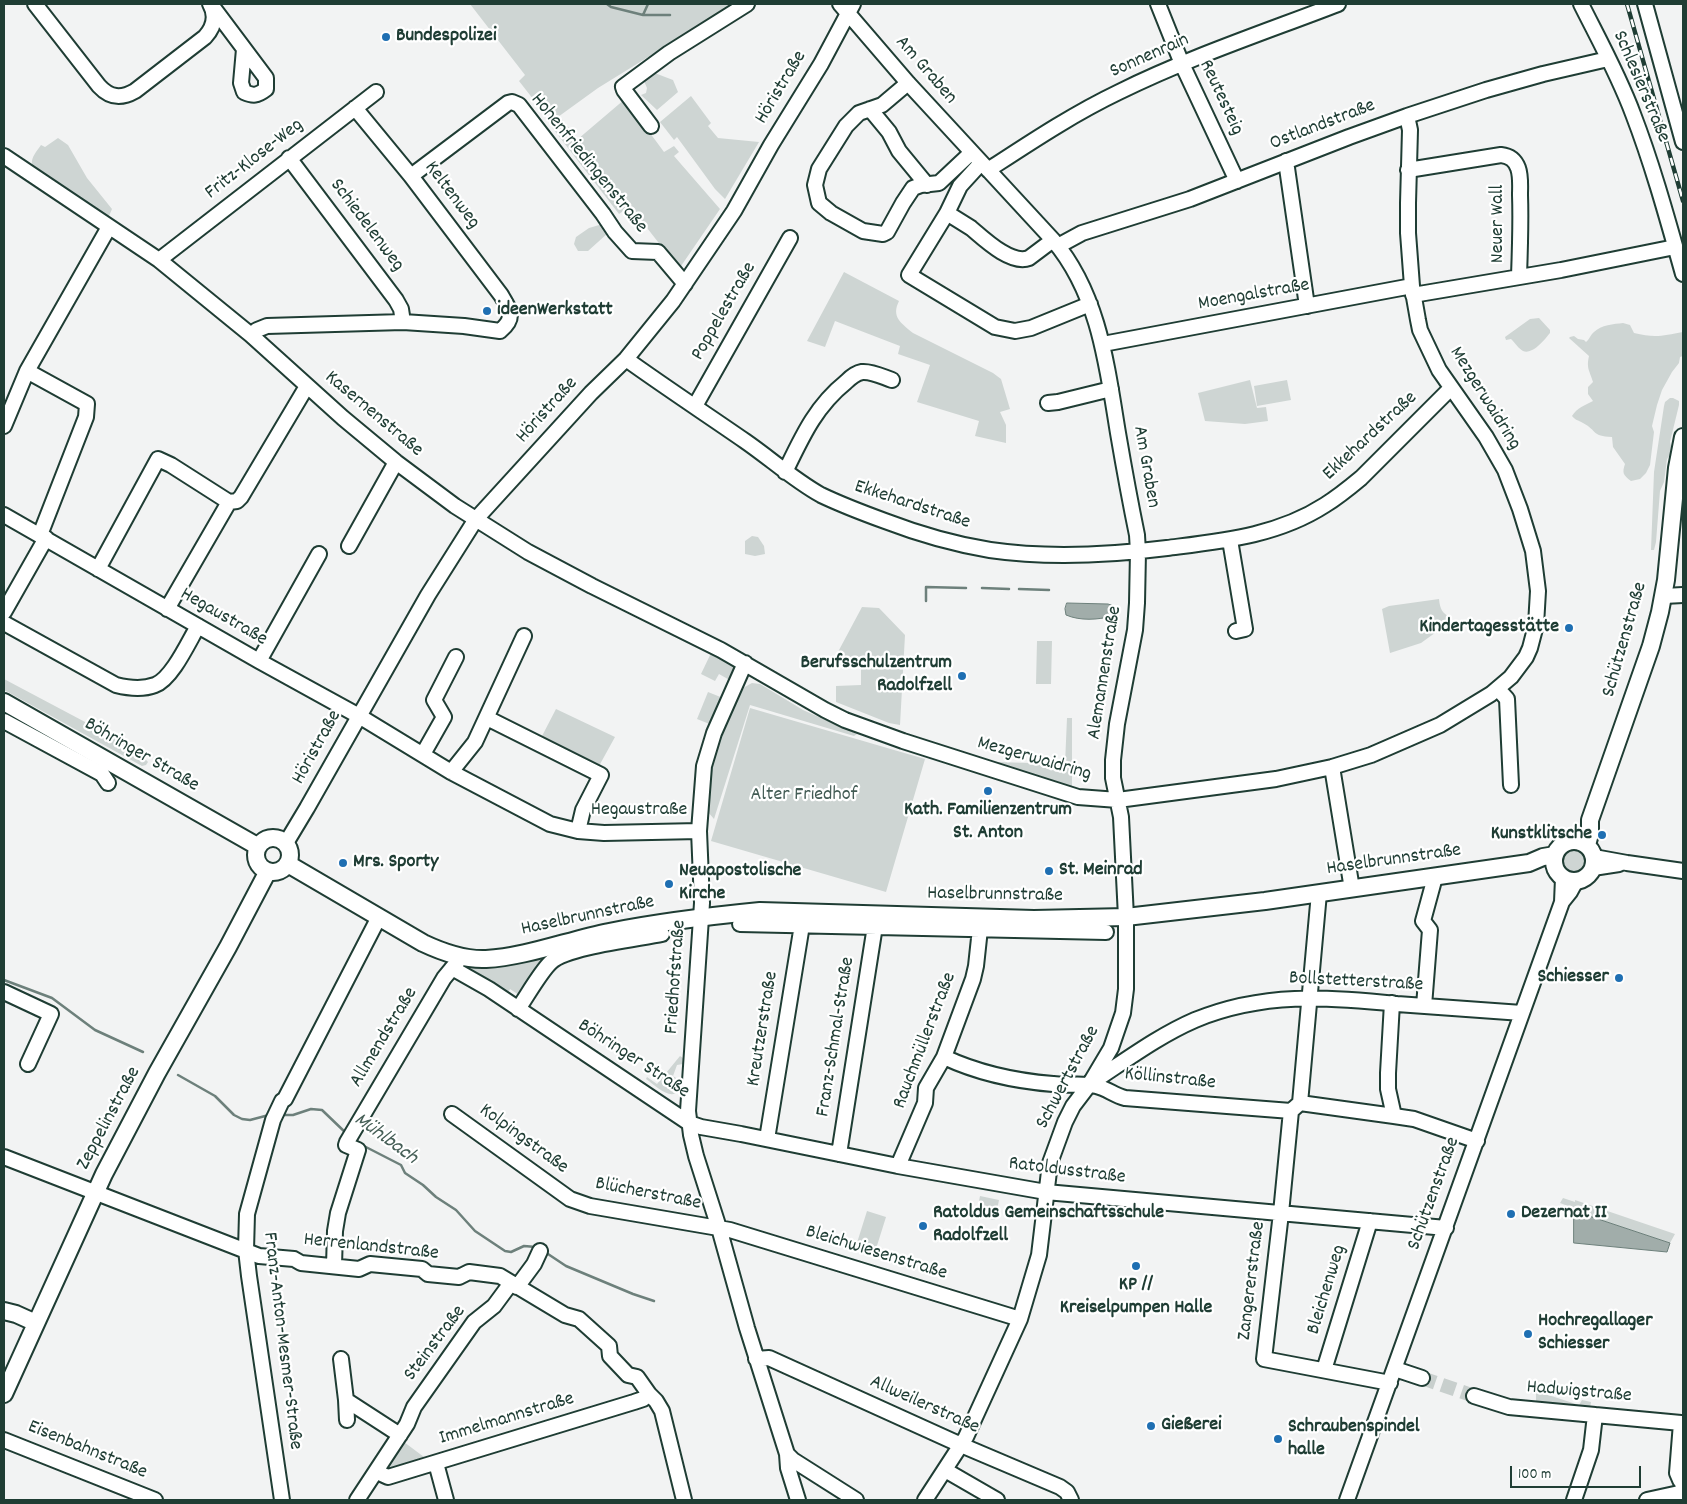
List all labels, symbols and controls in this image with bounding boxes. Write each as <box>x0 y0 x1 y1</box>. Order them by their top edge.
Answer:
place label: Bundespolizei <box>396 25 497 49</box>
street label: Schlesierstraße <box>1606 28 1674 146</box>
street label: Sonnenrain <box>1107 29 1193 85</box>
marker: Bundespolizei <box>380 31 392 43</box>
street label: Am Graben <box>889 32 961 110</box>
street label: Höristraße <box>751 47 813 129</box>
street label: Reutesteig <box>1192 57 1248 139</box>
street label: Hohenfriedingenstraße <box>524 89 652 239</box>
street label: Ostlandstraße <box>1267 95 1379 157</box>
street label: Fritz-Klose-Weg <box>201 114 309 206</box>
street label: Keltenweg <box>418 157 484 235</box>
street label: Schiedelenweg <box>323 175 409 277</box>
street label: Neuer Wall <box>1487 185 1511 263</box>
street label: Poppelestraße <box>687 259 763 365</box>
street label: Moengalstraße <box>1197 274 1311 318</box>
place label: ideenWerkstatt <box>497 299 613 323</box>
marker: ideenWerkstatt <box>481 305 493 317</box>
street label: Mezgerwaidring <box>1443 343 1525 455</box>
street label: Kasernenstraße <box>319 367 427 463</box>
street label: Höristraße <box>512 373 584 449</box>
street label: Ekkehardstraße <box>1319 387 1423 487</box>
street label: Am Graben <box>1126 424 1164 510</box>
street label: Ekkehardstraße <box>851 476 973 536</box>
street label: Schützenstraße <box>1598 580 1654 700</box>
street label: Hegaustraße <box>175 583 271 653</box>
street label: Alemannenstraße <box>1084 604 1128 742</box>
place label: Kindertagesstätte <box>1419 616 1559 640</box>
marker: Kindertagesstätte <box>1563 622 1575 634</box>
place label: Berufsschulzentrum Radolfzell <box>800 652 952 699</box>
marker: Berufsschulzentrum Radolfzell <box>956 670 968 682</box>
street label: Höristraße <box>288 707 348 789</box>
street label: Böhringer Straße <box>79 713 203 799</box>
street label: Mezgerwaidring <box>974 732 1094 788</box>
park label: Alter Friedhof <box>750 784 858 808</box>
marker: Kath. Familienzentrum St. Anton <box>982 785 994 797</box>
street label: Hegaustraße <box>591 799 687 823</box>
place label: Kath. Familienzentrum St. Anton <box>904 799 1072 846</box>
place label: Kunstklitsche <box>1491 823 1592 847</box>
marker: Kunstklitsche <box>1596 829 1608 841</box>
street label: Haselbrunnstraße <box>1325 840 1463 882</box>
place label: Mrs. Sporty <box>353 851 438 875</box>
marker: Mrs. Sporty <box>337 857 349 869</box>
place label: St. Meinrad <box>1059 859 1143 883</box>
place label: Neuapostolische Kirche <box>679 860 801 907</box>
marker: St. Meinrad <box>1043 865 1055 877</box>
marker: Neuapostolische Kirche <box>663 878 675 890</box>
street label: Haselbrunnstraße <box>927 883 1063 909</box>
street label: Haselbrunnstraße <box>519 891 657 943</box>
street label: Friedhofstraße <box>661 919 693 1035</box>
street label: Franz-Schmal-Straße <box>813 955 861 1119</box>
place label: Schiesser <box>1537 966 1609 990</box>
street label: Bollstetterstraße <box>1288 967 1424 999</box>
street label: Kreutzerstraße <box>743 970 785 1088</box>
street label: Rauchmüllerstraße <box>889 970 963 1112</box>
marker: Schiesser <box>1613 972 1625 984</box>
street label: Allmendstraße <box>346 984 424 1092</box>
street label: Böhringer Straße <box>572 1015 694 1105</box>
street label: Schwertstraße <box>1032 1022 1106 1134</box>
street label: Zeppelinstraße <box>73 1063 147 1175</box>
street label: Köllinstraße <box>1123 1063 1217 1097</box>
street label: Kolpingstraße <box>474 1100 572 1180</box>
water label: Mühlbach <box>348 1108 422 1172</box>
street label: Schützenstraße <box>1403 1134 1467 1254</box>
street label: Ratoldusstraße <box>1007 1153 1127 1191</box>
street label: Blücherstraße <box>593 1173 703 1217</box>
place label: Ratoldus Gemeinschaftsschule Radolfzell <box>933 1202 1164 1249</box>
place label: Dezernat II <box>1521 1202 1607 1226</box>
marker: Dezernat II <box>1505 1208 1517 1220</box>
marker: Ratoldus Gemeinschaftsschule Radolfzell <box>917 1220 929 1232</box>
street label: Zangererstraße <box>1234 1220 1272 1342</box>
street label: Bleichwiesenstraße <box>802 1221 950 1287</box>
street label: Herrenlandstraße <box>302 1229 440 1267</box>
street label: Franz-Anton-Mesmer-Straße <box>256 1231 306 1451</box>
street label: Bleichenweg <box>1303 1242 1353 1338</box>
marker: KP // Kreiselpumpen Halle <box>1130 1260 1142 1272</box>
place label: KP // Kreiselpumpen Halle <box>1060 1274 1212 1321</box>
street label: Steinstraße <box>400 1301 472 1387</box>
place label: Hochregallager Schiesser <box>1538 1310 1653 1357</box>
marker: Hochregallager Schiesser <box>1522 1328 1534 1340</box>
street label: Allweilerstraße <box>865 1371 983 1441</box>
street label: Hadwigstraße <box>1526 1376 1632 1410</box>
street label: Immelmannstraße <box>437 1388 577 1452</box>
place label: Gießerei <box>1161 1414 1222 1438</box>
street label: Eisenbahnstraße <box>24 1416 150 1486</box>
place label: Schraubenspindel halle <box>1288 1416 1420 1463</box>
marker: Gießerei <box>1145 1420 1157 1432</box>
marker: Schraubenspindel halle <box>1272 1433 1284 1445</box>
scale bar <box>1512 1456 1643 1488</box>
text: 100 m <box>1518 1464 1551 1486</box>

